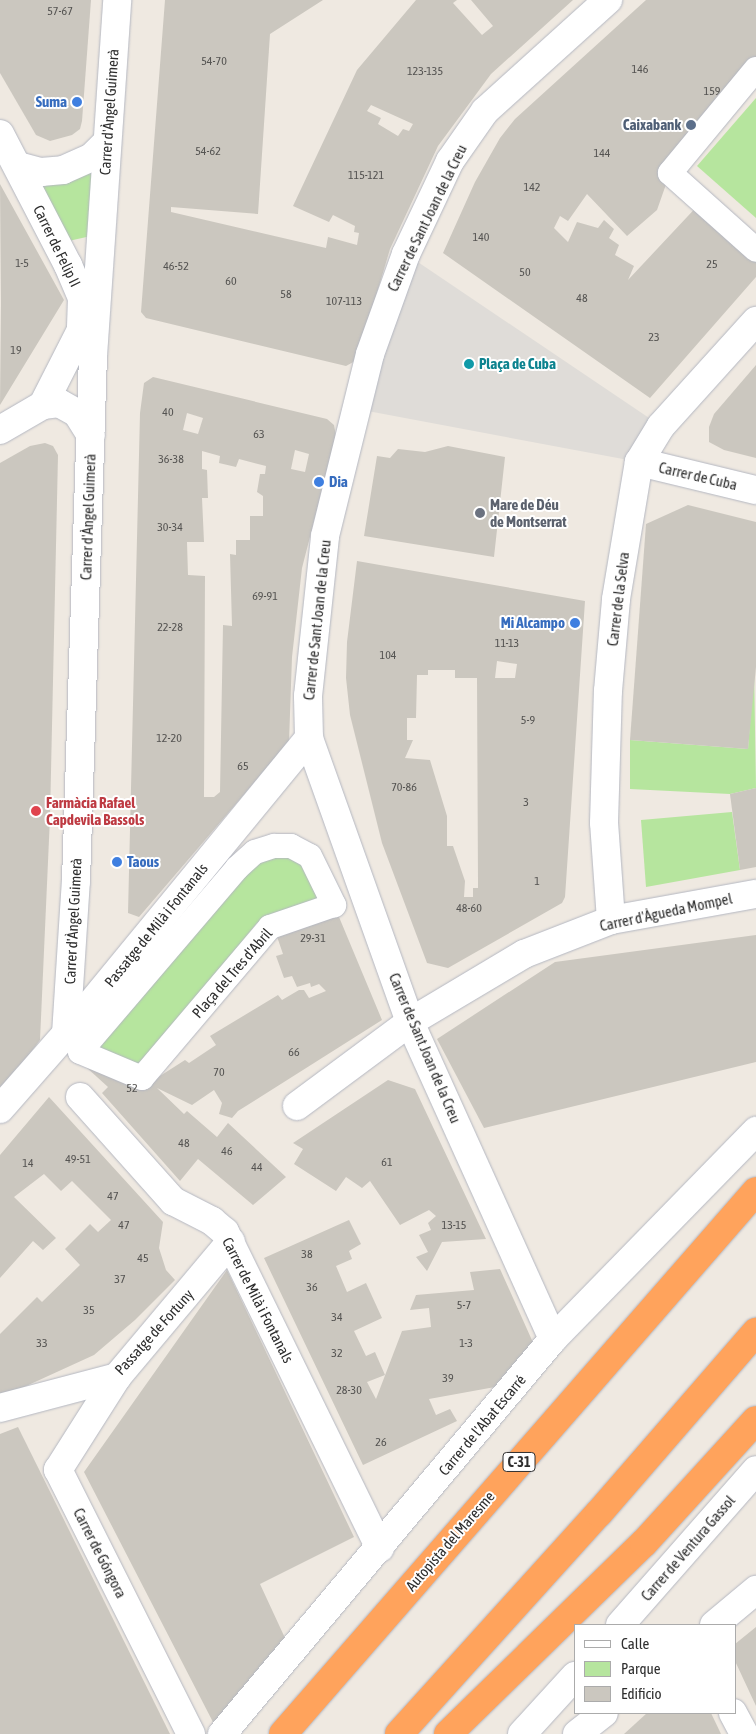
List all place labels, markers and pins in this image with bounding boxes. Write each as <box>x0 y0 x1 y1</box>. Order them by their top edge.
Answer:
place label: Suma <box>36 93 67 111</box>
marker: Suma <box>71 96 83 108</box>
place label: Caixabank <box>623 116 681 134</box>
marker: Caixabank <box>685 119 697 131</box>
place label: Plaça de Cuba <box>479 355 556 373</box>
marker: Plaça de Cuba <box>463 358 475 370</box>
place label: Dia <box>329 473 348 491</box>
marker: Dia <box>313 476 325 488</box>
place label: Mare de Déu de Montserrat <box>490 495 567 530</box>
marker: Mare de Déu de Montserrat <box>474 507 486 519</box>
place label: Mi Alcampo <box>501 614 565 632</box>
marker: Mi Alcampo <box>569 617 581 629</box>
place label: Farmàcia Rafael Capdevila Bassols <box>46 793 144 828</box>
marker: Farmàcia Rafael Capdevila Bassols <box>30 805 42 817</box>
place label: Taous <box>127 853 159 871</box>
marker: Taous <box>111 856 123 868</box>

